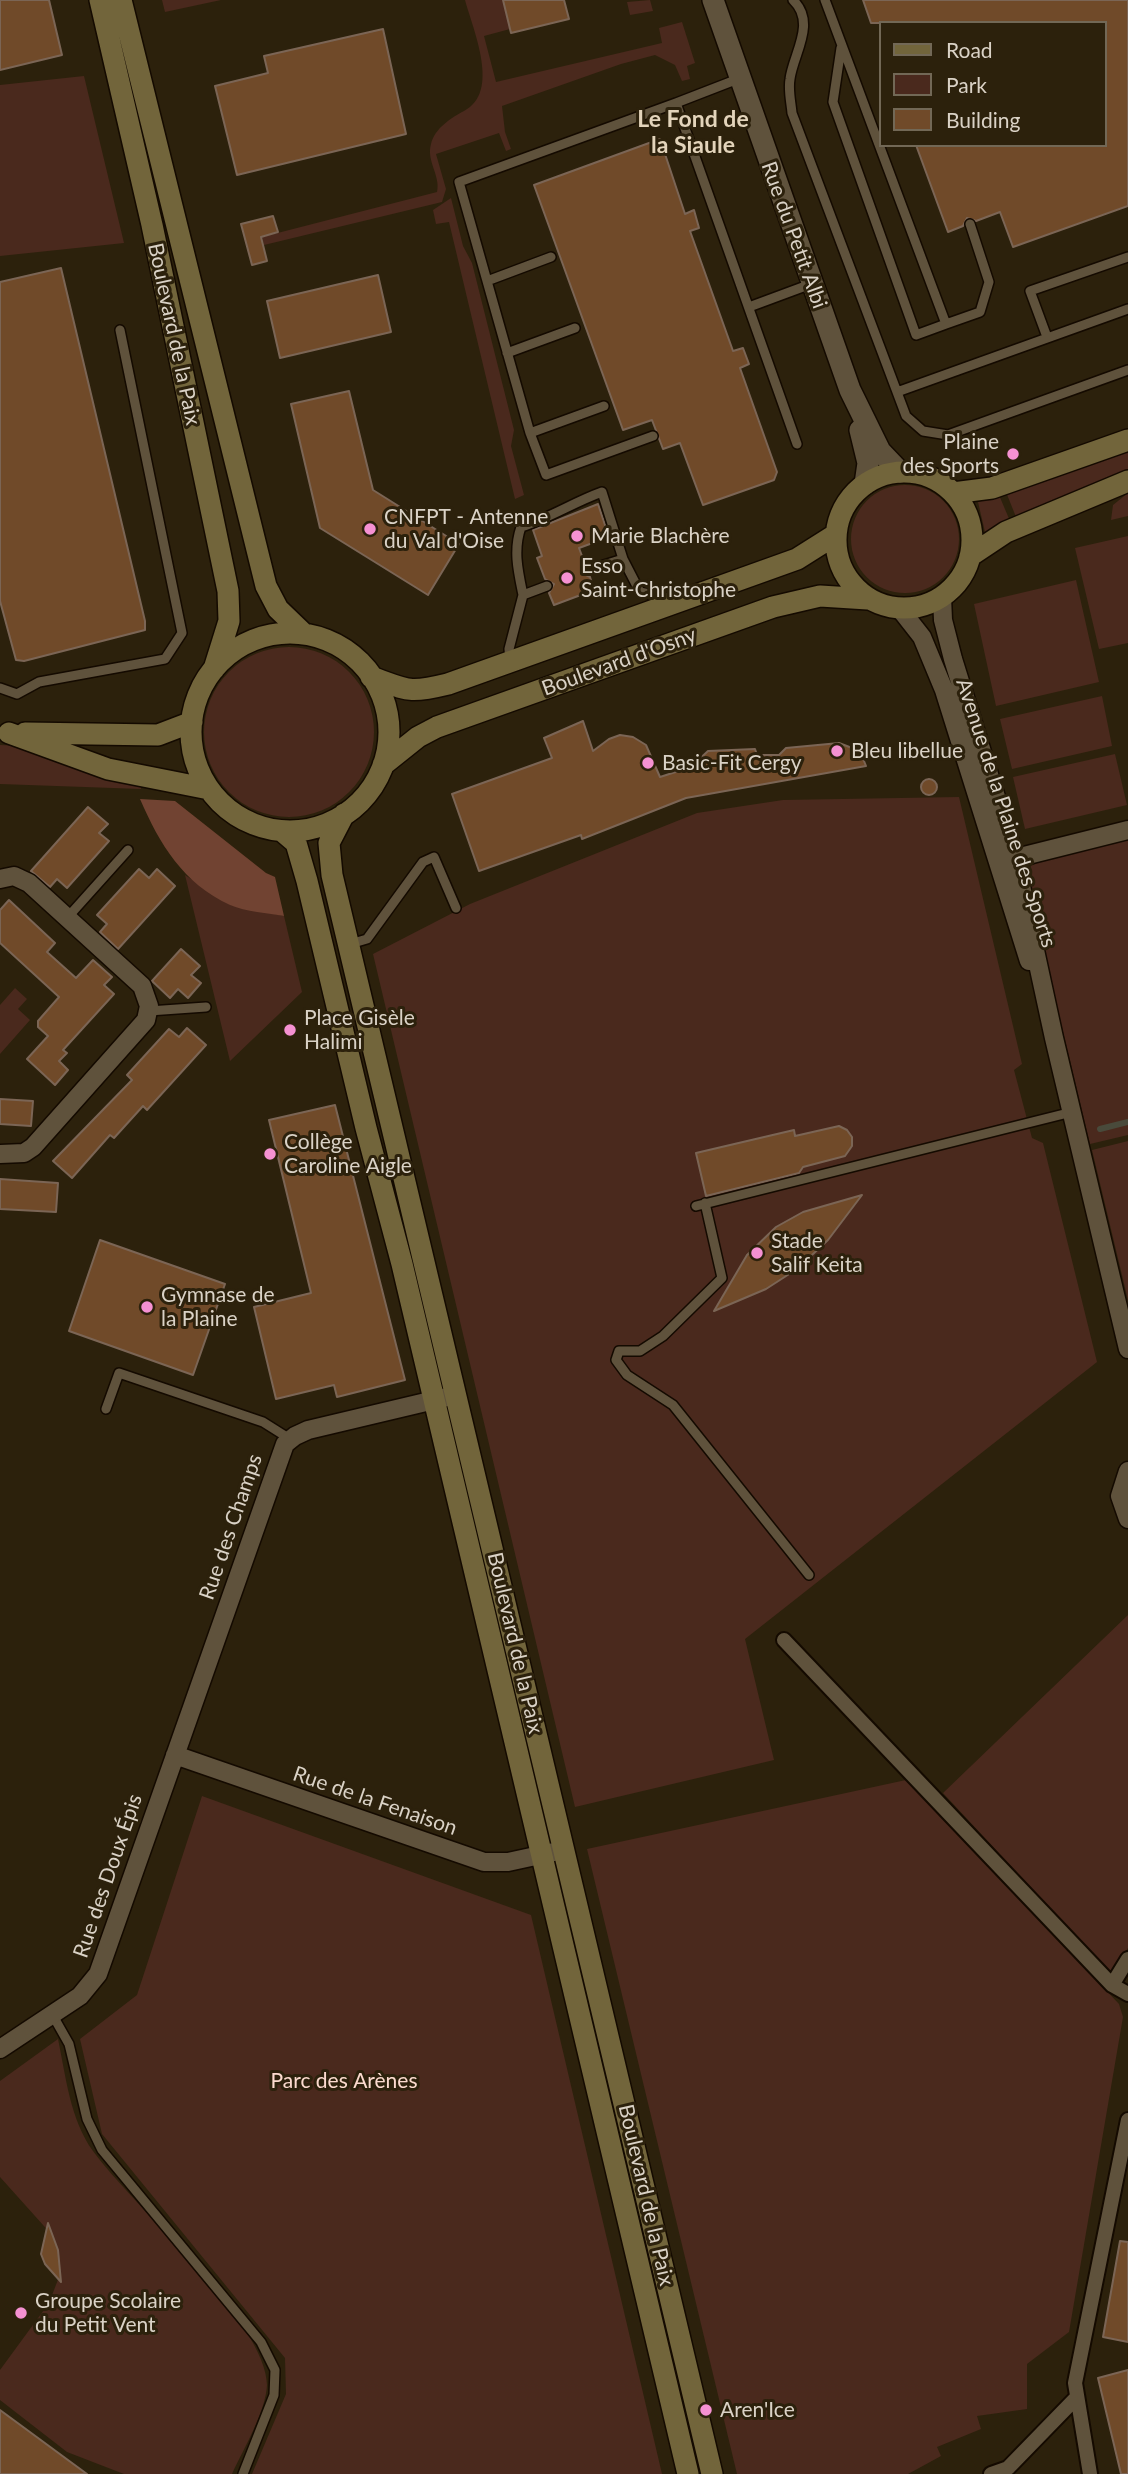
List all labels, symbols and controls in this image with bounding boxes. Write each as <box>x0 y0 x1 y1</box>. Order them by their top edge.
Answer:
legend <box>880 21 1107 147</box>
text: Road <box>946 37 993 62</box>
text: Park <box>946 72 987 97</box>
district label: Le Fond de la Siaule <box>637 106 749 160</box>
text: Building <box>946 107 1021 132</box>
street label: Rue du Petit Albi <box>756 158 832 312</box>
street label: Boulevard de la Paix <box>142 241 206 427</box>
place label: Plaine des Sports <box>903 429 999 479</box>
marker: Plaine des Sports <box>1005 446 1021 462</box>
place label: CNFPT - Antenne du Val d'Oise <box>384 504 548 554</box>
marker: CNFPT - Antenne du Val d'Oise <box>362 521 378 537</box>
place label: Marie Blachère <box>591 523 730 549</box>
marker: Marie Blachère <box>569 528 585 544</box>
place label: Esso Saint-Christophe <box>581 553 736 603</box>
marker: Esso Saint-Christophe <box>559 570 575 586</box>
street label: Boulevard d'Osny <box>538 622 700 702</box>
street label: Avenue de la Plaine des Sports <box>951 675 1061 951</box>
place label: Bleu libellue <box>851 738 963 764</box>
marker: Bleu libellue <box>829 743 845 759</box>
place label: Basic-Fit Cergy <box>662 750 801 776</box>
marker: Basic-Fit Cergy <box>640 755 656 771</box>
place label: Place Gisèle Halimi <box>304 1005 415 1055</box>
marker: Place Gisèle Halimi <box>282 1022 298 1038</box>
place label: Collège Caroline Aigle <box>284 1129 412 1179</box>
marker: Collège Caroline Aigle <box>262 1146 278 1162</box>
place label: Stade Salif Keita <box>771 1228 863 1278</box>
marker: Stade Salif Keita <box>749 1245 765 1261</box>
place label: Gymnase de la Plaine <box>161 1282 275 1332</box>
marker: Gymnase de la Plaine <box>139 1299 155 1315</box>
street label: Rue des Champs <box>194 1451 268 1603</box>
street label: Boulevard de la Paix <box>482 1550 548 1736</box>
street label: Rue de la Fenaison <box>290 1761 460 1841</box>
street label: Rue des Doux Épis <box>68 1791 148 1961</box>
park label: Parc des Arènes <box>270 2068 418 2094</box>
street label: Boulevard de la Paix <box>613 2102 679 2288</box>
place label: Groupe Scolaire du Petit Vent <box>35 2288 181 2338</box>
marker: Groupe Scolaire du Petit Vent <box>13 2305 29 2321</box>
place label: Aren'Ice <box>720 2397 795 2423</box>
marker: Aren'Ice <box>698 2402 714 2418</box>

